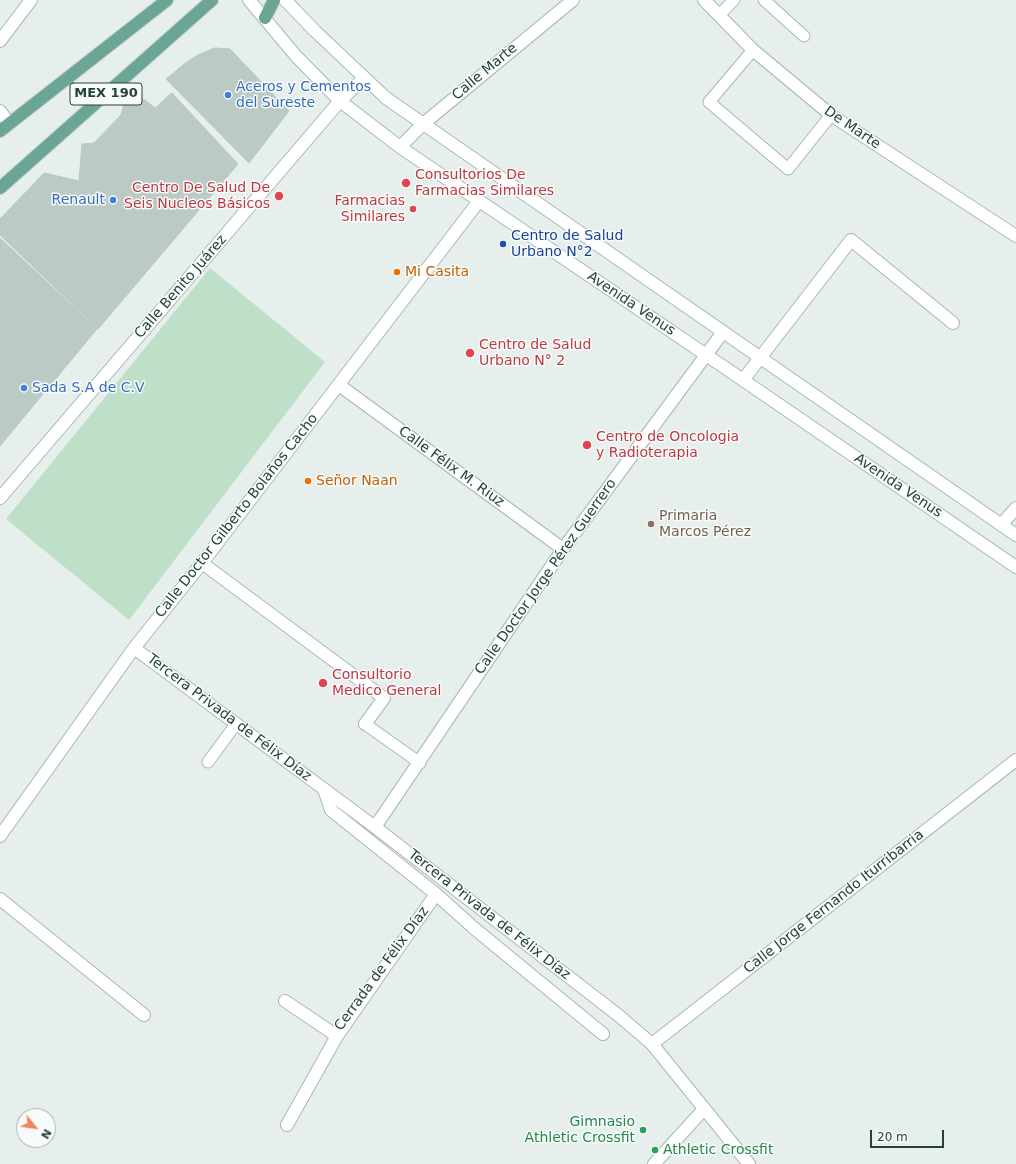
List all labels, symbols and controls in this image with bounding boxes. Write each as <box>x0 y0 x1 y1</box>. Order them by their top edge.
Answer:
street label: Calle Marte <box>449 40 521 104</box>
place label: Aceros y Cementos del Sureste <box>236 79 371 112</box>
road number: MEX 190 <box>70 83 142 105</box>
marker: Aceros y Cementos del Sureste <box>223 90 233 100</box>
street label: De Marte <box>821 103 883 153</box>
place label: Consultorios De Farmacias Similares <box>415 167 554 200</box>
marker: Consultorios De Farmacias Similares <box>400 177 412 189</box>
place label: Centro De Salud De Seis Nucleos Básicos <box>124 180 270 212</box>
marker: Centro De Salud De Seis Nucleos Básicos <box>273 190 285 202</box>
place label: Renault <box>52 192 105 208</box>
place label: Farmacias Similares <box>334 193 405 226</box>
marker: Renault <box>108 195 118 205</box>
marker: Farmacias Similares <box>408 204 418 214</box>
place label: Centro de Salud Urbano N°2 <box>511 228 623 260</box>
street label: Calle Benito Juárez <box>131 232 231 342</box>
marker: Centro de Salud Urbano N°2 <box>498 239 508 249</box>
place label: Mi Casita <box>405 264 469 280</box>
marker: Mi Casita <box>392 267 402 277</box>
street label: Avenida Venus <box>584 268 678 340</box>
place label: Centro de Salud Urbano N° 2 <box>479 337 591 370</box>
marker: Centro de Salud Urbano N° 2 <box>464 347 476 359</box>
place label: Sada S.A de C.V <box>32 380 144 396</box>
marker: Sada S.A de C.V <box>19 383 29 393</box>
street label: Calle Doctor Gilberto Bolaños Cacho <box>152 411 322 621</box>
street label: Calle Félix M. Riuz <box>395 423 507 511</box>
place label: Centro de Oncologia y Radioterapia <box>596 429 739 462</box>
marker: Centro de Oncologia y Radioterapia <box>581 439 593 451</box>
street label: Avenida Venus <box>851 450 945 522</box>
place label: Señor Naan <box>316 473 398 489</box>
marker: Señor Naan <box>303 476 313 486</box>
street label: Calle Doctor Jorge Pérez Guerrero <box>472 476 620 678</box>
place label: Primaria Marcos Pérez <box>659 508 751 540</box>
marker: Primaria Marcos Pérez <box>646 519 656 529</box>
street label: Tercera Privada de Félix Díaz <box>144 651 314 785</box>
place label: Consultorio Medico General <box>332 667 441 700</box>
marker: Consultorio Medico General <box>317 677 329 689</box>
street label: Calle Jorge Fernando Iturribarria <box>741 826 927 978</box>
street label: Tercera Privada de Félix Díaz <box>405 847 573 983</box>
street label: Cerrada de Félix Díaz <box>331 904 433 1034</box>
north arrow <box>16 1108 56 1148</box>
place label: Gimnasio Athletic Crossfit <box>525 1114 635 1146</box>
scale bar <box>872 1122 946 1148</box>
marker: Gimnasio Athletic Crossfit <box>638 1125 648 1135</box>
text: N <box>38 1127 54 1141</box>
text: 20 m <box>877 1130 908 1144</box>
place label: Athletic Crossfit <box>663 1142 773 1158</box>
marker: Athletic Crossfit <box>650 1145 660 1155</box>

